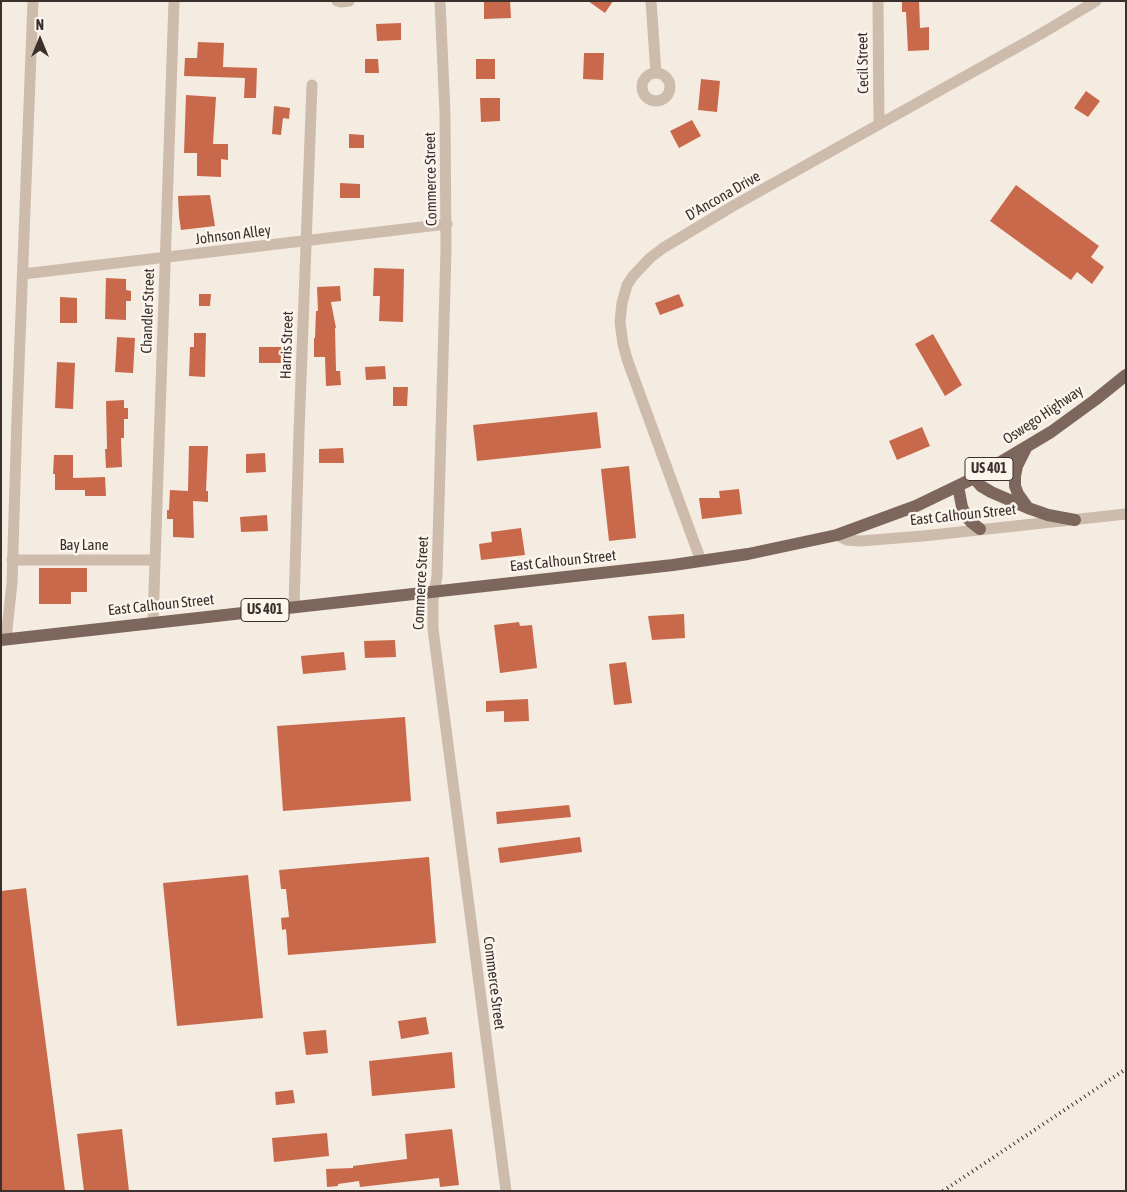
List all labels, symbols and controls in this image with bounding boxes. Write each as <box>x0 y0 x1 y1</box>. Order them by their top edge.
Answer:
north arrow <box>15 15 65 65</box>
text: N <box>36 17 44 33</box>
street label: Cecil Street <box>853 32 873 94</box>
street label: Commerce Street <box>421 132 441 226</box>
street label: D'Ancona Drive <box>682 167 764 225</box>
street label: Johnson Alley <box>194 221 272 249</box>
street label: Chandler Street <box>138 268 158 354</box>
street label: Harris Street <box>277 311 297 379</box>
street label: Oswego Highway <box>1000 382 1086 448</box>
road number: US 401 <box>965 458 1013 480</box>
street label: East Calhoun Street <box>909 500 1017 530</box>
street label: Bay Lane <box>59 536 109 554</box>
street label: Commerce Street <box>410 536 432 630</box>
street label: East Calhoun Street <box>509 546 617 576</box>
street label: East Calhoun Street <box>107 590 215 620</box>
road number: US 401 <box>241 598 289 622</box>
street label: Commerce Street <box>479 935 509 1031</box>

